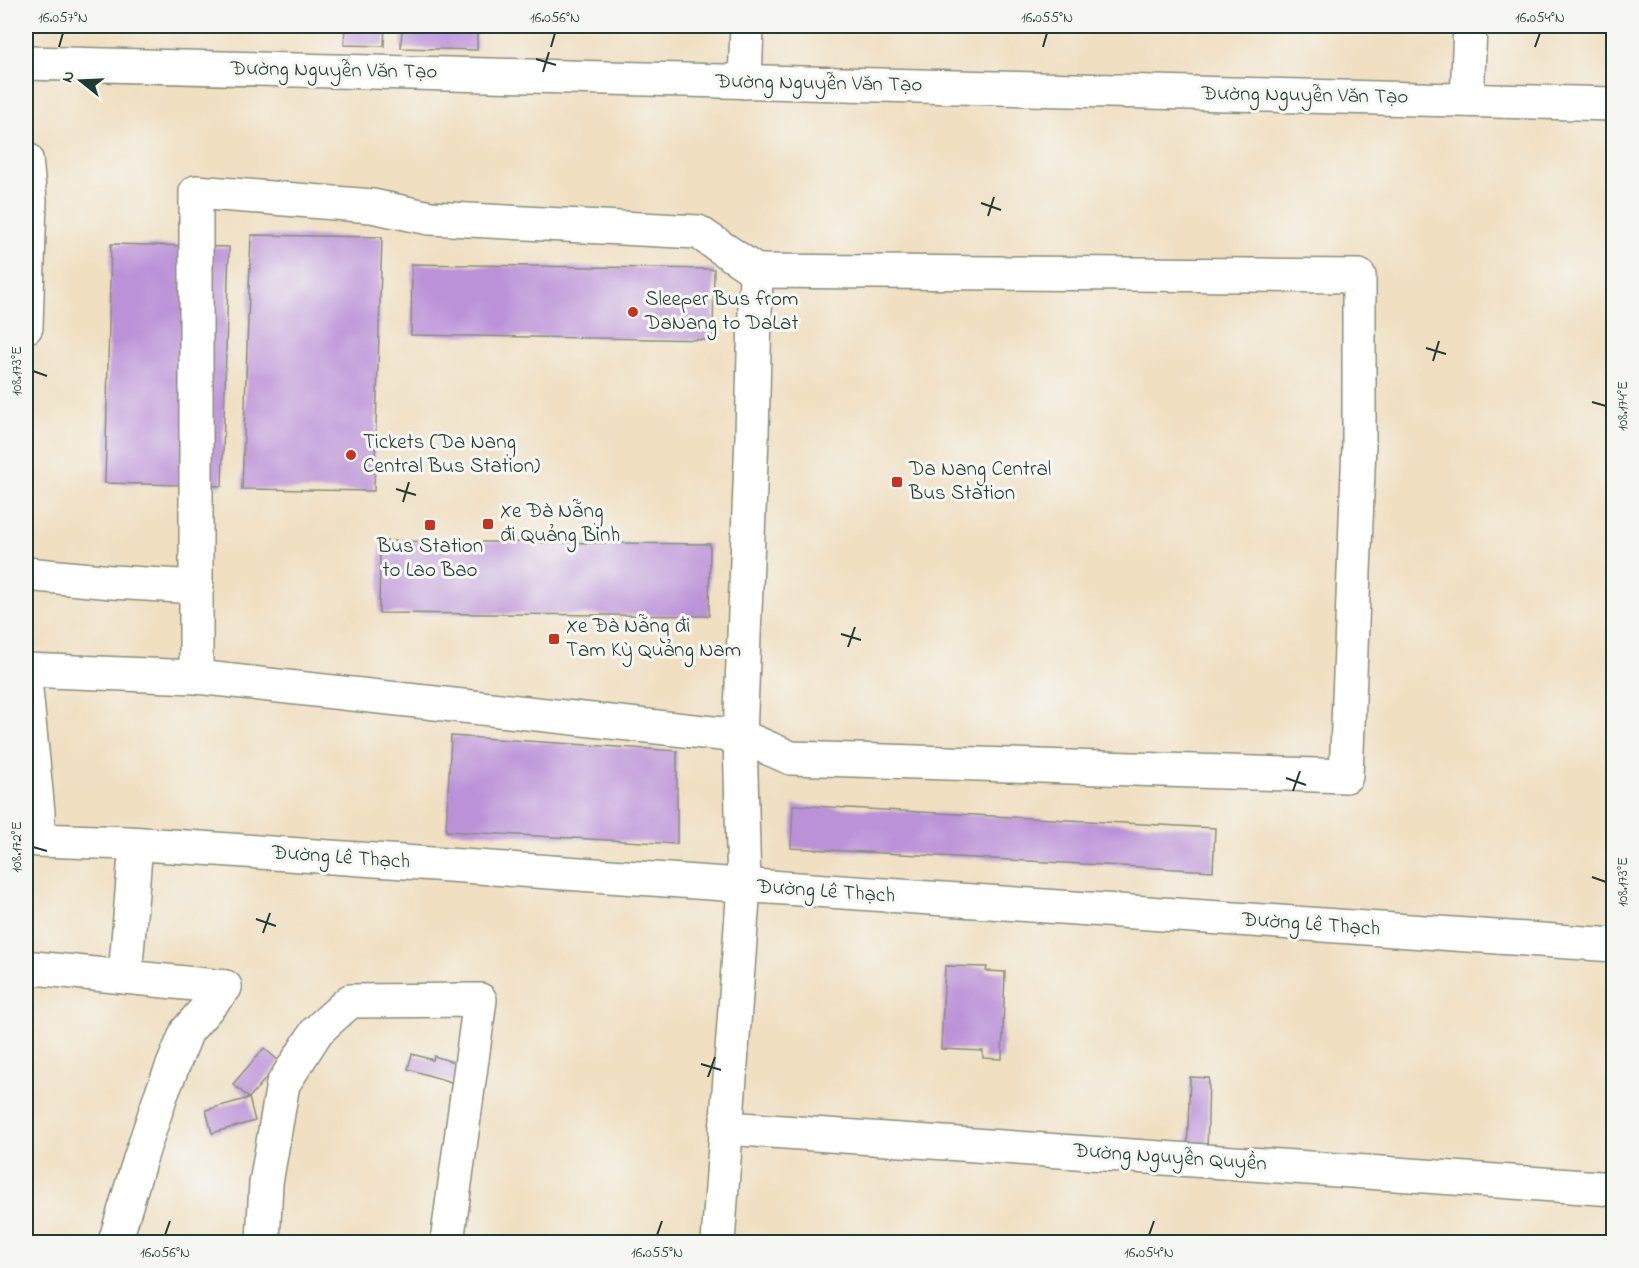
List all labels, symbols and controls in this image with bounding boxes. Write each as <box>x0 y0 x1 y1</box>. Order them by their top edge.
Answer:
text: 16.057°N <box>38 7 88 29</box>
text: 16.056°N <box>530 7 580 29</box>
text: 16.055°N <box>1021 7 1073 29</box>
text: 16.054°N <box>1515 7 1565 29</box>
north arrow <box>51 51 111 111</box>
street label: Đường Nguyễn Văn Tạo <box>229 54 438 90</box>
street label: Đường Nguyễn Văn Tạo <box>714 67 923 103</box>
text: N <box>56 68 82 86</box>
street label: Đường Nguyễn Văn Tạo <box>1200 79 1409 115</box>
place label: Sleeper Bus from DaNang to DaLat <box>644 285 798 341</box>
marker: Sleeper Bus from DaNang to DaLat <box>626 305 640 319</box>
text: 108.173°E <box>6 346 28 396</box>
text: 108.174°E <box>1612 381 1634 431</box>
place label: Tickets (Da Nang Central Bus Station) <box>363 428 540 482</box>
marker: Tickets (Da Nang Central Bus Station) <box>344 448 358 462</box>
place label: Da Nang Central Bus Station <box>908 455 1051 509</box>
marker: Da Nang Central Bus Station <box>890 475 904 489</box>
place label: Xe Đà Nẵng đi Quảng Bình <box>500 497 620 553</box>
marker: Xe Đà Nẵng đi Quảng Bình <box>481 517 495 531</box>
marker: Bus Station to Lao Bao <box>423 518 437 532</box>
place label: Bus Station to Lao Bao <box>376 532 483 586</box>
place label: Xe Đà Nẵng đi Tam Kỳ Quảng Nam <box>566 612 741 668</box>
marker: Xe Đà Nẵng đi Tam Kỳ Quảng Nam <box>547 632 561 646</box>
text: 108.172°E <box>6 821 28 873</box>
street label: Đường Lê Thạch <box>270 838 411 880</box>
text: 108.173°E <box>1612 857 1634 907</box>
street label: Đường Lê Thạch <box>755 872 896 914</box>
street label: Đường Lê Thạch <box>1240 905 1381 947</box>
street label: Đường Nguyễn Quyền <box>1071 1136 1268 1182</box>
text: 16.056°N <box>140 1242 190 1264</box>
text: 16.055°N <box>631 1242 683 1264</box>
text: 16.054°N <box>1124 1242 1174 1264</box>

